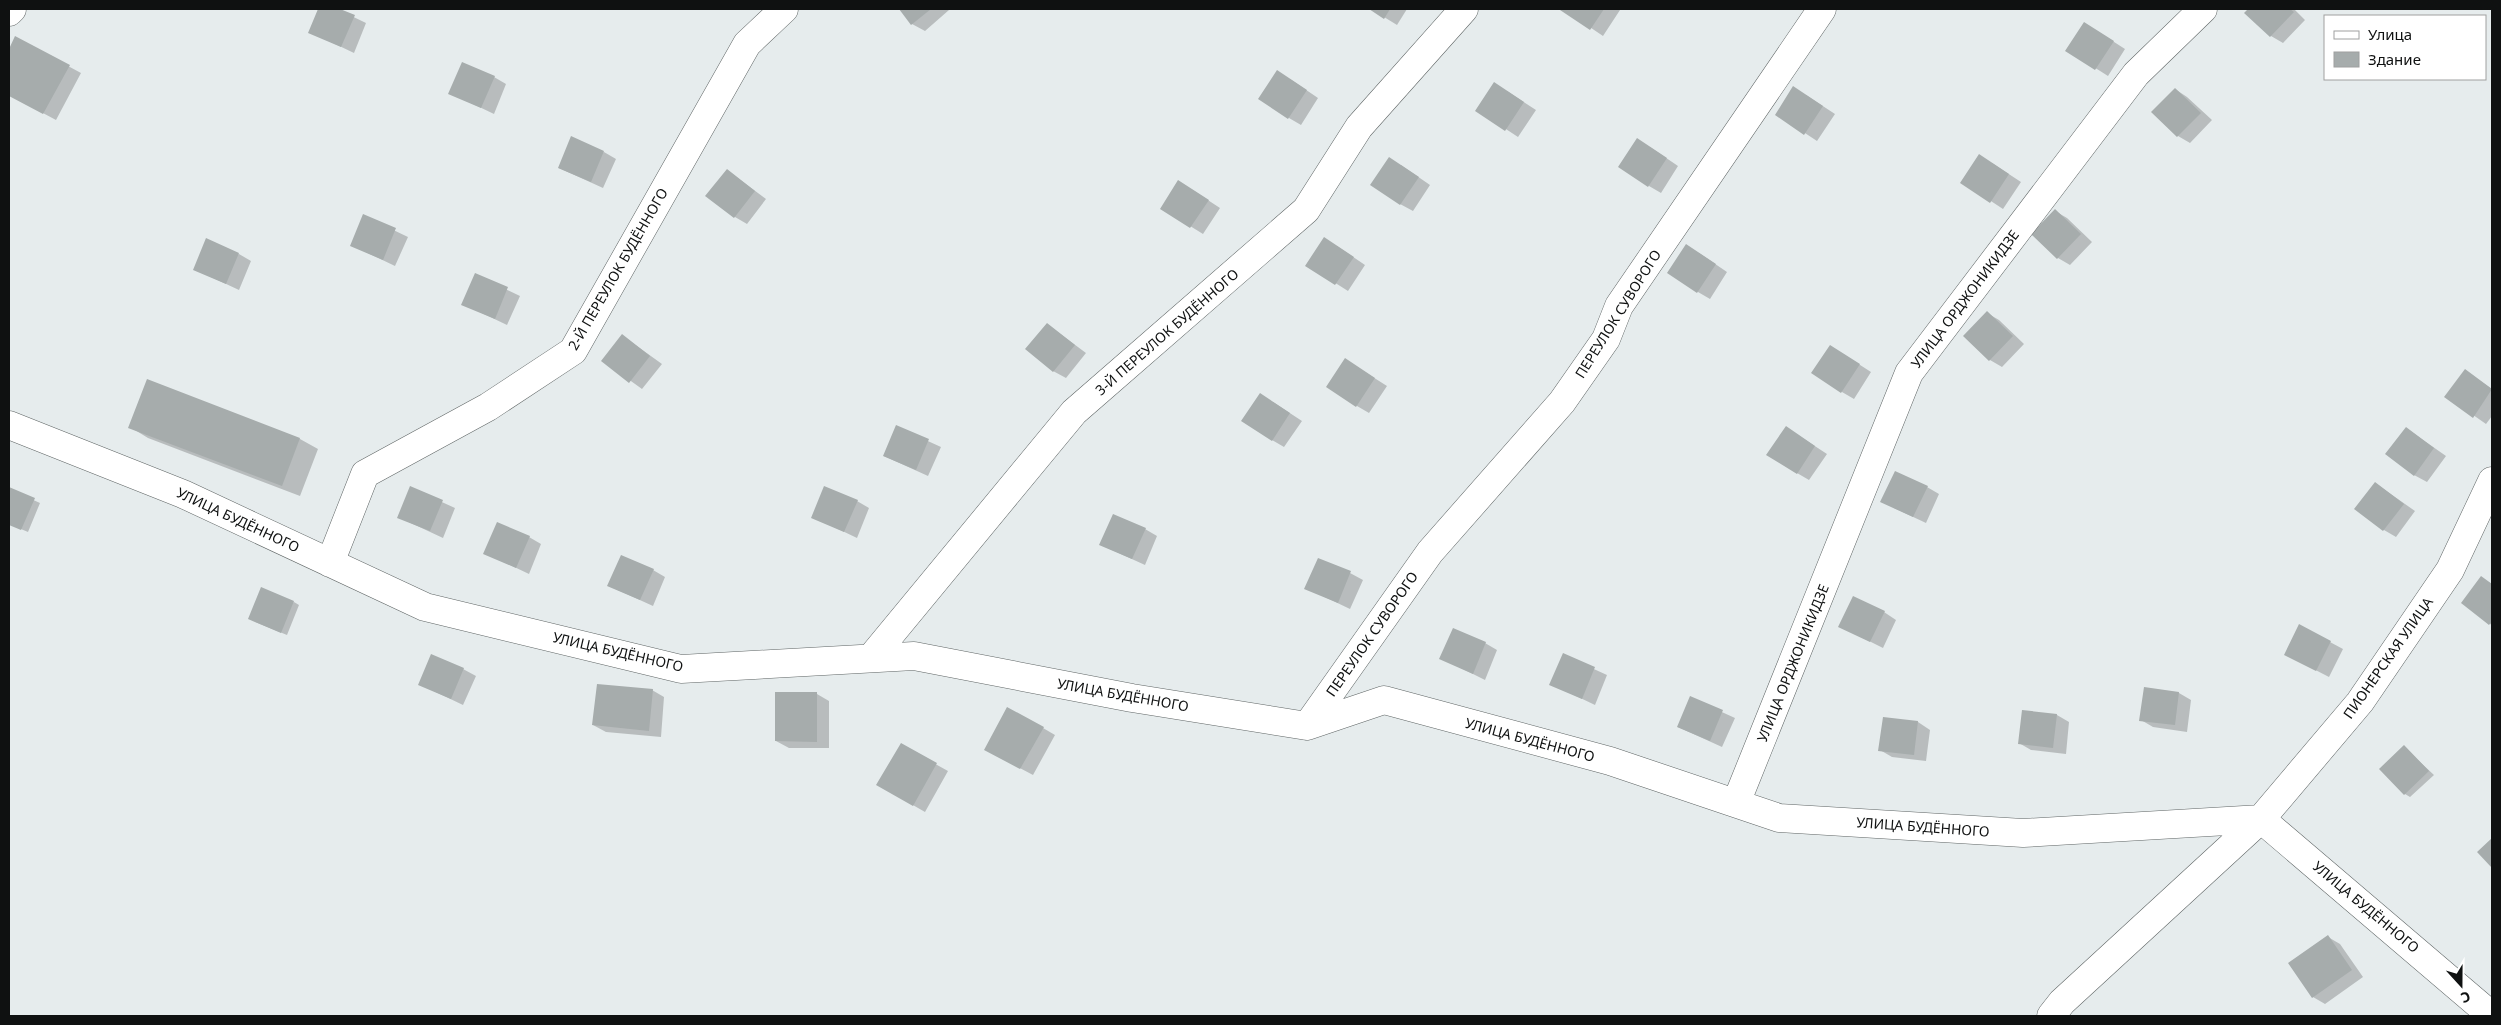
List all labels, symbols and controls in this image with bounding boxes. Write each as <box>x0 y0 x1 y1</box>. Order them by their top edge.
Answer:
legend <box>2324 15 2486 80</box>
text: Улица <box>2368 24 2412 44</box>
text: Здание <box>2368 49 2421 69</box>
street label: 2-Й ПЕРЕУЛОК БУДЁННОГО <box>563 184 672 353</box>
street label: УЛИЦА ОРДЖОНИКИДЗЕ <box>1906 226 2023 372</box>
street label: ПЕРЕУЛОК СУВОРОГО <box>1570 246 1665 382</box>
street label: 3-Й ПЕРЕУЛОК БУДЁННОГО <box>1091 264 1242 399</box>
street label: УЛИЦА БУДЁННОГО <box>174 483 303 556</box>
street label: ПЕРЕУЛОК СУВОРОГО <box>1321 567 1422 700</box>
street label: УЛИЦА ОРДЖОНИКИДЗЕ <box>1752 581 1833 745</box>
street label: ПИОНЕРСКАЯ УЛИЦА <box>2338 593 2437 722</box>
street label: УЛИЦА БУДЁННОГО <box>551 627 685 676</box>
street label: УЛИЦА БУДЁННОГО <box>1056 674 1190 715</box>
street label: УЛИЦА БУДЁННОГО <box>1463 713 1597 766</box>
street label: УЛИЦА БУДЁННОГО <box>1856 812 1990 841</box>
street label: УЛИЦА БУДЁННОГО <box>2309 856 2424 957</box>
north arrow <box>2436 960 2486 1010</box>
text: С <box>2458 987 2473 1008</box>

